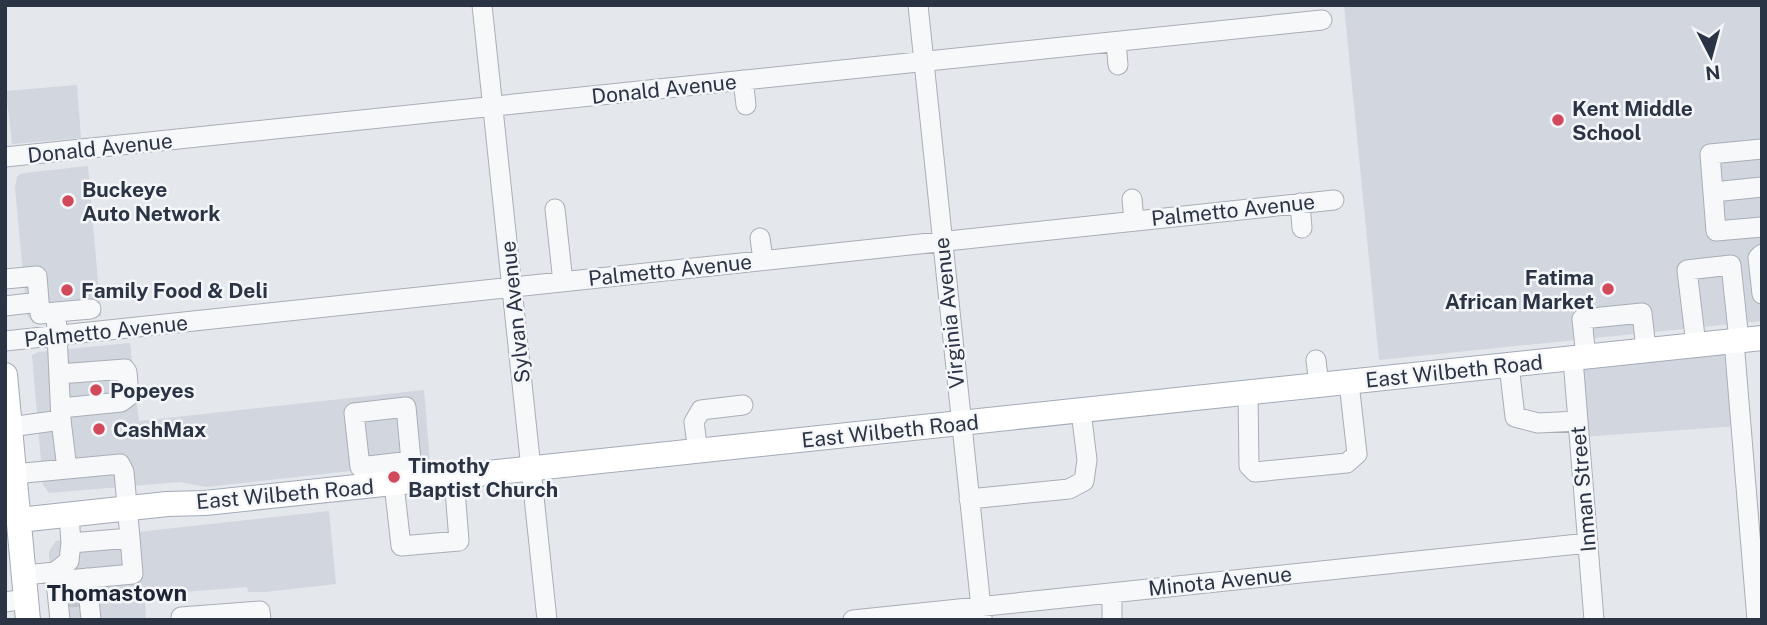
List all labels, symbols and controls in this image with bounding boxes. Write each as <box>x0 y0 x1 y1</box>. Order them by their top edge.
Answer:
north arrow <box>1676 21 1746 91</box>
text: N <box>1704 61 1721 85</box>
street label: Donald Avenue <box>590 69 738 109</box>
place label: Kent Middle School <box>1572 96 1693 145</box>
marker: Kent Middle School <box>1550 112 1566 128</box>
street label: Donald Avenue <box>26 128 174 168</box>
place label: Buckeye Auto Network <box>82 177 220 226</box>
street label: Palmetto Avenue <box>1150 189 1316 231</box>
marker: Buckeye Auto Network <box>60 193 76 209</box>
street label: Virginia Avenue <box>929 236 969 390</box>
street label: Sylvan Avenue <box>495 240 535 384</box>
street label: Palmetto Avenue <box>587 249 753 291</box>
place label: Fatima African Market <box>1445 265 1594 314</box>
place label: Family Food & Deli <box>81 278 268 303</box>
marker: Fatima African Market <box>1600 281 1616 297</box>
marker: Family Food & Deli <box>59 282 75 298</box>
street label: Palmetto Avenue <box>23 310 189 352</box>
street label: East Wilbeth Road <box>1364 349 1544 393</box>
place label: Popeyes <box>110 378 195 403</box>
marker: Popeyes <box>88 382 104 398</box>
street label: East Wilbeth Road <box>800 409 980 453</box>
place label: CashMax <box>113 417 206 442</box>
marker: CashMax <box>91 421 107 437</box>
street label: Inman Street <box>1565 425 1601 553</box>
place label: Timothy Baptist Church <box>408 453 558 502</box>
marker: Timothy Baptist Church <box>386 469 402 485</box>
street label: East Wilbeth Road <box>195 474 375 514</box>
street label: Minota Avenue <box>1147 561 1293 601</box>
district label: Thomastown <box>47 579 187 606</box>

